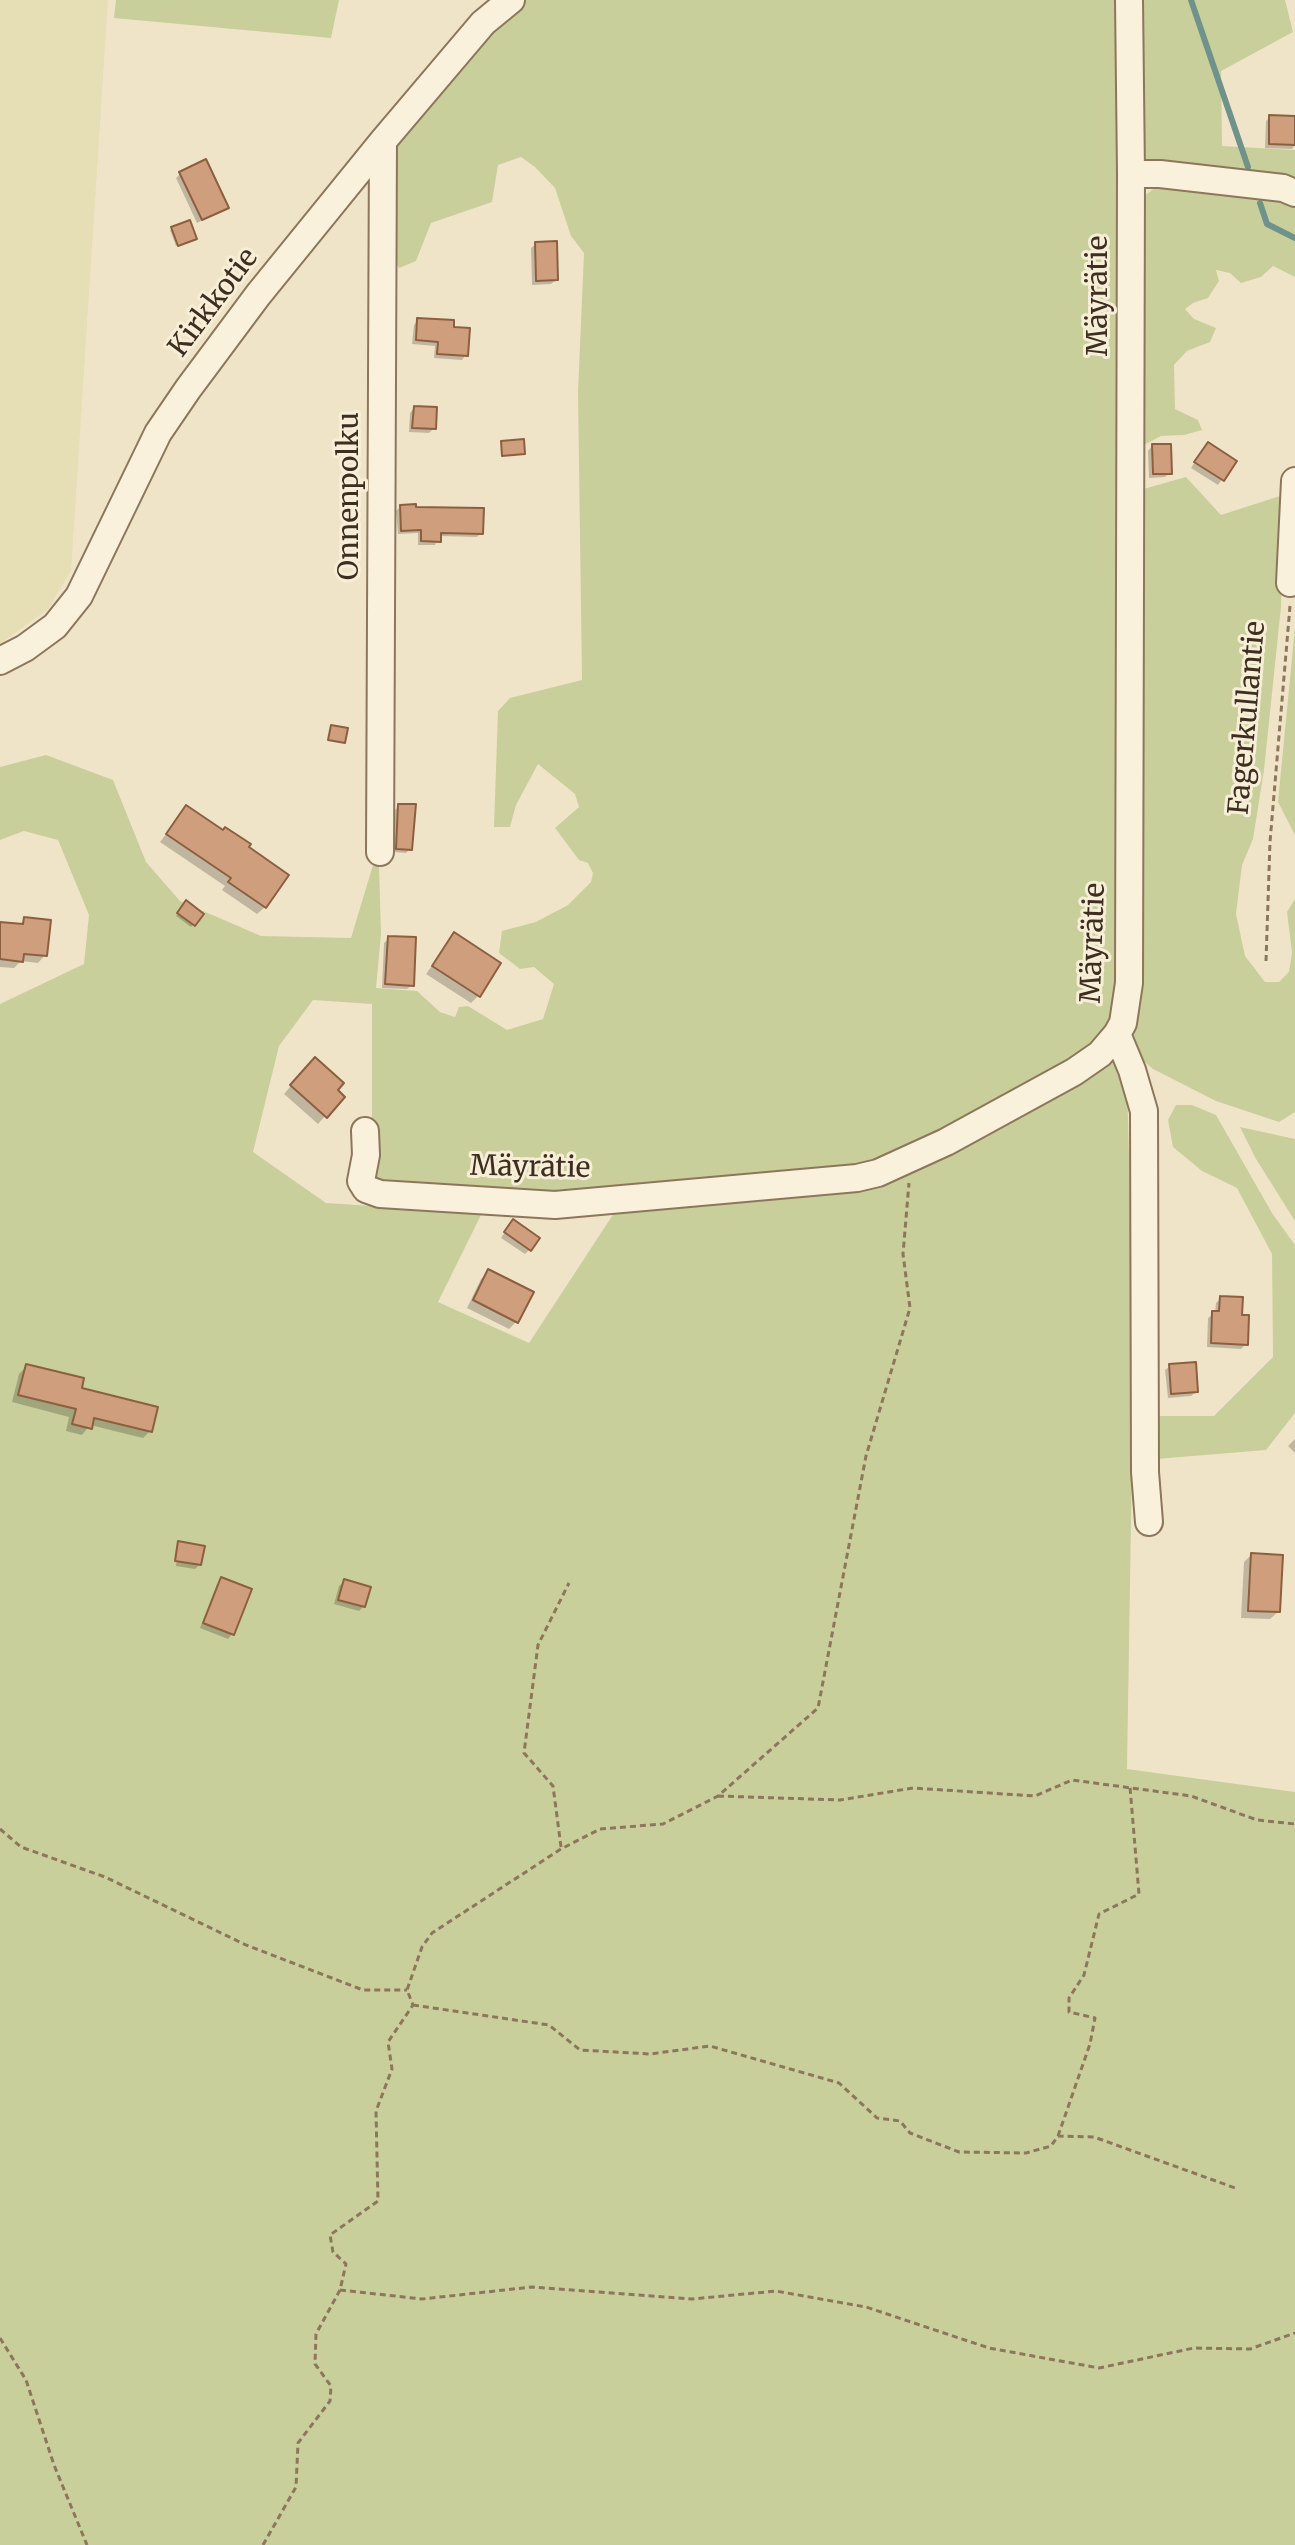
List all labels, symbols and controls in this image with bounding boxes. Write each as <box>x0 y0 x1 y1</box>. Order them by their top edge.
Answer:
street label: Mäyrätie <box>1082 236 1116 356</box>
street label: Kirkkotie <box>162 242 266 364</box>
street label: Onnenpolku <box>333 412 367 580</box>
street label: Fagerkullantie <box>1223 620 1273 816</box>
street label: Mäyrätie <box>1075 882 1113 1004</box>
street label: Mäyrätie <box>469 1150 591 1186</box>

